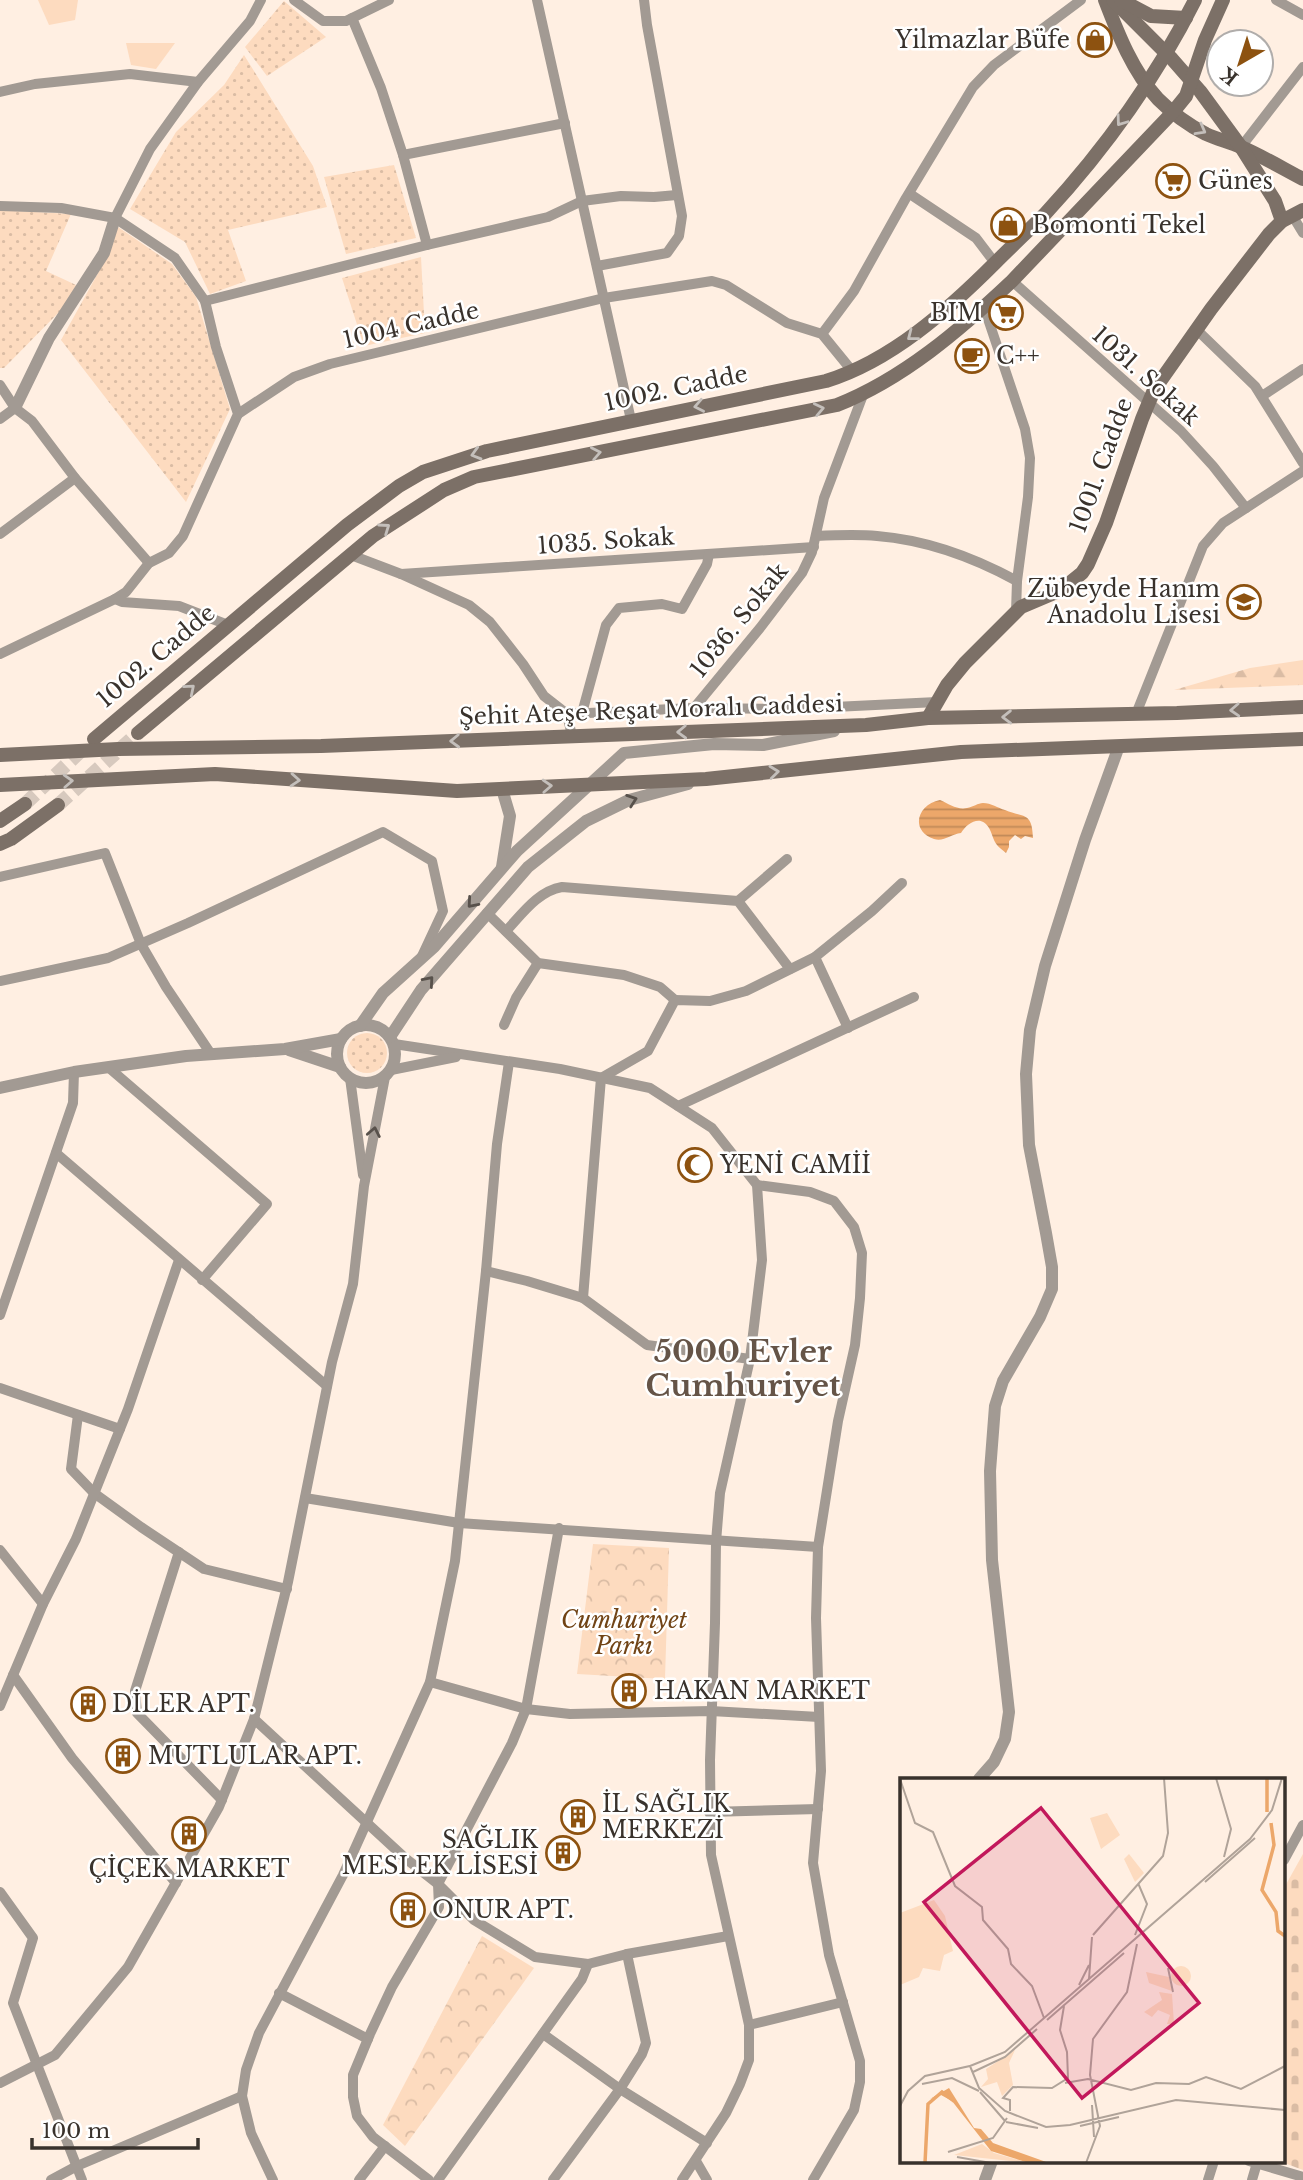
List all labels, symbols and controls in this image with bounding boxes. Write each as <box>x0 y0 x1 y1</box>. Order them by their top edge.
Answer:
shop icon: Yilmazlar Büfe <box>1076 21 1114 59</box>
place label: Yilmazlar Büfe <box>894 26 1070 54</box>
north arrow <box>1205 28 1275 98</box>
text: K <box>1215 61 1243 90</box>
one-way arrow <box>1117 113 1130 126</box>
one-way arrow <box>1194 122 1206 136</box>
supermarket icon: Günes <box>1154 162 1192 200</box>
place label: Günes <box>1198 167 1273 195</box>
shop icon: Bomonti Tekel <box>989 206 1027 244</box>
place label: Bomonti Tekel <box>1032 211 1206 239</box>
supermarket icon: BIM <box>987 294 1025 332</box>
street label: 1004 Cadde <box>340 296 482 354</box>
place label: BIM <box>930 299 982 327</box>
street label: 1031. Sokak <box>1087 321 1206 432</box>
one-way arrow <box>907 327 919 340</box>
cafe icon: C++ <box>953 337 991 375</box>
place label: C++ <box>996 342 1040 370</box>
street label: 1002. Cadde <box>602 359 750 417</box>
street label: 1001. Cadde <box>1064 394 1138 536</box>
one-way arrow <box>693 397 705 412</box>
one-way arrow <box>813 402 825 417</box>
one-way arrow <box>470 445 482 460</box>
one-way arrow <box>590 446 602 461</box>
street label: 1035. Sokak <box>537 522 676 560</box>
one-way arrow <box>377 524 390 536</box>
street label: 1036. Sokak <box>684 556 794 683</box>
place label: Zübeyde Hanım Anadolu Lisesi <box>1027 575 1220 629</box>
school or university icon: Zübeyde Hanım Anadolu Lisesi <box>1225 583 1263 621</box>
street label: 1002. Cadde <box>91 599 221 713</box>
one-way arrow <box>182 685 195 697</box>
street label: Şehit Ateşe Reşat Moralı Caddesi <box>459 689 844 731</box>
one-way arrow <box>1229 703 1240 718</box>
one-way arrow <box>1002 709 1012 725</box>
one-way arrow <box>677 724 687 740</box>
one-way arrow <box>449 733 460 748</box>
one-way arrow <box>768 764 780 779</box>
one-way arrow <box>290 772 301 787</box>
one-way arrow <box>63 774 74 789</box>
one-way arrow <box>542 779 553 794</box>
one-way arrow <box>626 794 638 808</box>
one-way arrow <box>468 895 480 908</box>
one-way arrow <box>421 976 433 989</box>
one-way arrow <box>366 1126 381 1138</box>
mosque icon: YENİ CAMİİ <box>676 1146 714 1184</box>
place label: YENİ CAMİİ <box>719 1150 871 1179</box>
district label: 5000 Evler Cumhuriyet <box>645 1333 841 1404</box>
park label: Cumhuriyet Parkı <box>561 1606 688 1660</box>
building icon: HAKAN MARKET <box>610 1672 648 1710</box>
place label: HAKAN MARKET <box>654 1677 871 1705</box>
building icon: DİLER APT. <box>69 1685 107 1723</box>
place label: DİLER APT. <box>112 1689 255 1718</box>
building icon: MUTLULAR APT. <box>104 1737 142 1775</box>
place label: MUTLULAR APT. <box>148 1742 362 1770</box>
inset map <box>900 1778 1286 2162</box>
place label: İL SAĞLIK MERKEZİ <box>602 1788 731 1844</box>
building icon: İL SAĞLIK MERKEZİ <box>559 1798 597 1836</box>
building icon: ÇİÇEK MARKET <box>170 1815 208 1853</box>
place label: SAĞLIK MESLEK LİSESİ <box>342 1824 539 1880</box>
building icon: SAĞLIK MESLEK LİSESİ <box>544 1834 582 1872</box>
place label: ÇİÇEK MARKET <box>89 1854 290 1883</box>
building icon: ONUR APT. <box>389 1891 427 1929</box>
place label: ONUR APT. <box>432 1896 574 1924</box>
scale bar <box>32 2106 198 2150</box>
text: 100 m <box>42 2118 110 2144</box>

